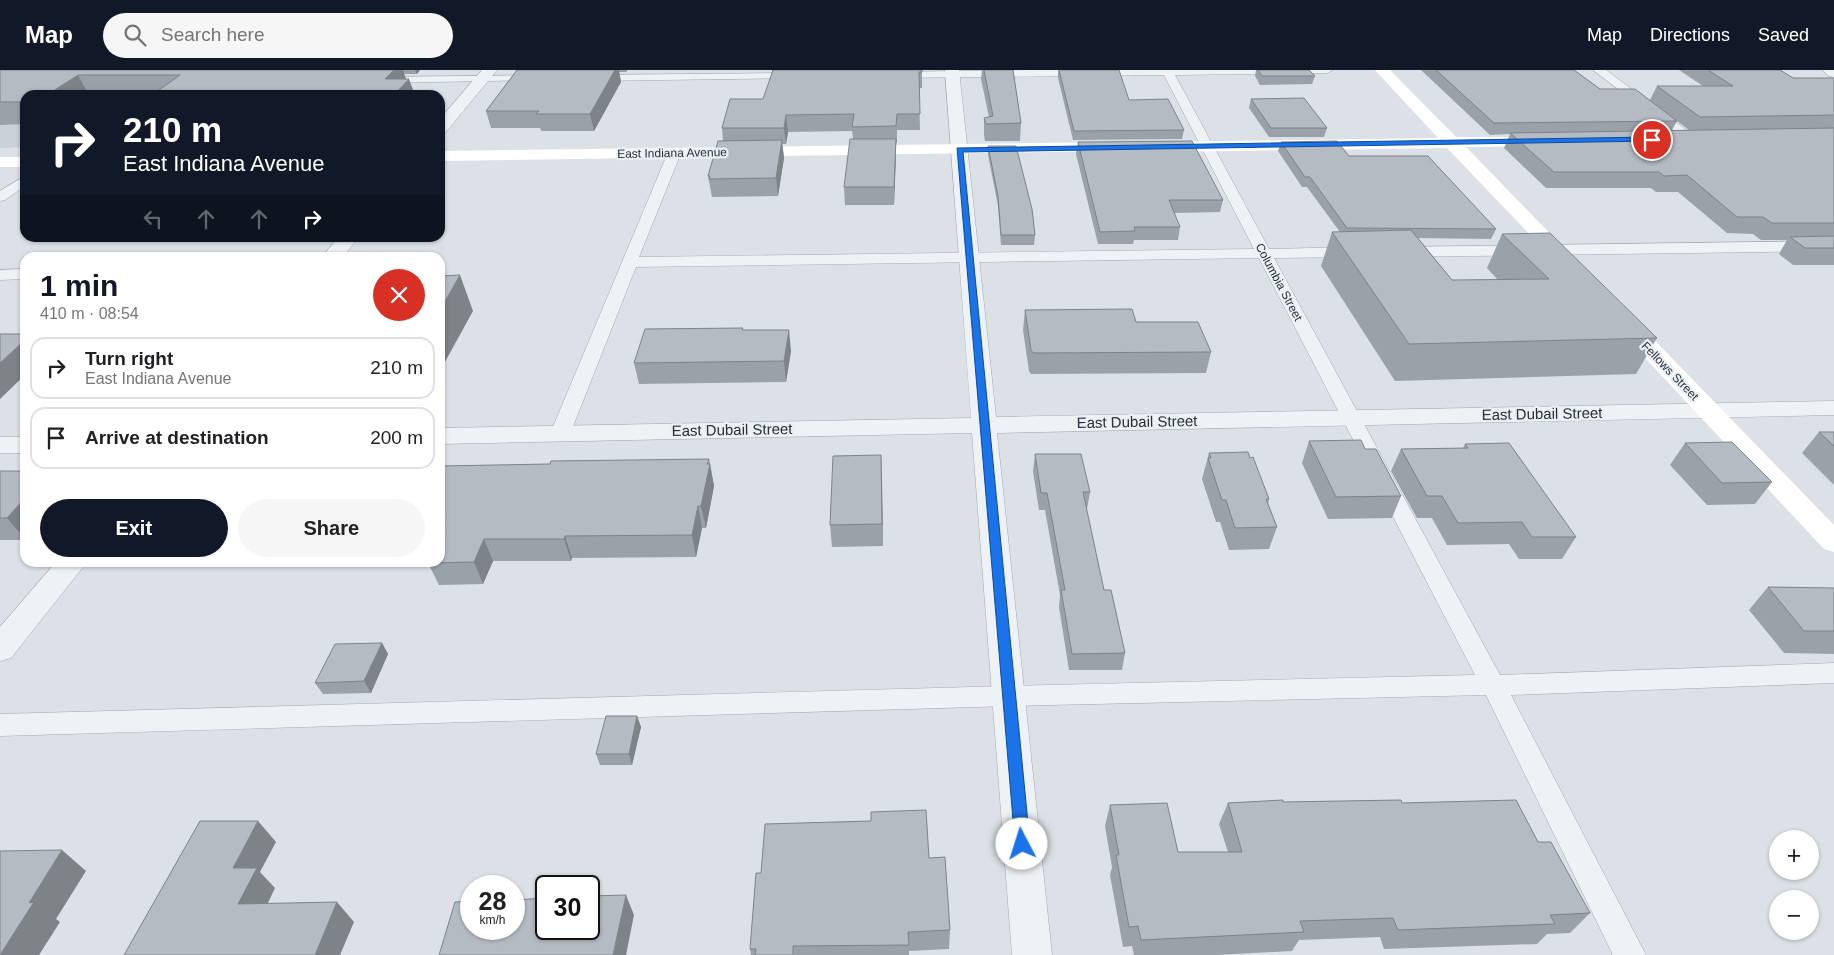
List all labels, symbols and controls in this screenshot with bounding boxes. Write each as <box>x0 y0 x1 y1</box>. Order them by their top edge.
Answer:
search box <box>103 13 453 58</box>
text: Map <box>25 21 73 48</box>
icon: search <box>121 21 149 49</box>
text: Search here <box>161 24 265 45</box>
text: Map <box>1587 25 1622 45</box>
text: Directions <box>1650 25 1730 45</box>
text: Saved <box>1758 25 1809 45</box>
icon: right <box>40 110 105 175</box>
text: 210 m <box>123 110 222 149</box>
pin <box>1631 119 1673 161</box>
icon: arrive <box>1638 126 1666 154</box>
street label: East Indiana Avenue <box>617 145 727 161</box>
text: East Indiana Avenue <box>123 151 324 176</box>
icon: left <box>139 205 167 233</box>
icon: ahead <box>192 205 220 233</box>
icon: ahead <box>245 205 273 233</box>
icon: right <box>298 205 326 233</box>
street label: Columbia Street <box>1253 241 1306 324</box>
text: 1 min <box>40 269 118 302</box>
button: close <box>373 269 425 321</box>
text: 410 m · 08:54 <box>40 305 139 322</box>
street label: Fellows Street <box>1639 339 1702 404</box>
text: Turn right <box>85 348 173 369</box>
icon: right <box>42 354 70 382</box>
text: 210 m <box>370 357 423 378</box>
text: East Indiana Avenue <box>85 370 232 387</box>
street label: East Dubail Street <box>1481 404 1603 423</box>
street label: East Dubail Street <box>1076 412 1198 431</box>
street label: East Dubail Street <box>671 420 793 439</box>
icon: arrive <box>42 424 70 452</box>
text: Arrive at destination <box>85 427 269 448</box>
text: 200 m <box>370 427 423 448</box>
button: Exit <box>40 499 228 557</box>
button: Share <box>238 499 425 557</box>
position arrow <box>995 817 1047 869</box>
map controls <box>1769 830 1819 940</box>
button: + <box>1769 830 1819 880</box>
speed limit sign: 30 <box>535 875 600 940</box>
text: 28 <box>479 887 506 915</box>
button: − <box>1769 890 1819 940</box>
text: km/h <box>479 913 506 927</box>

